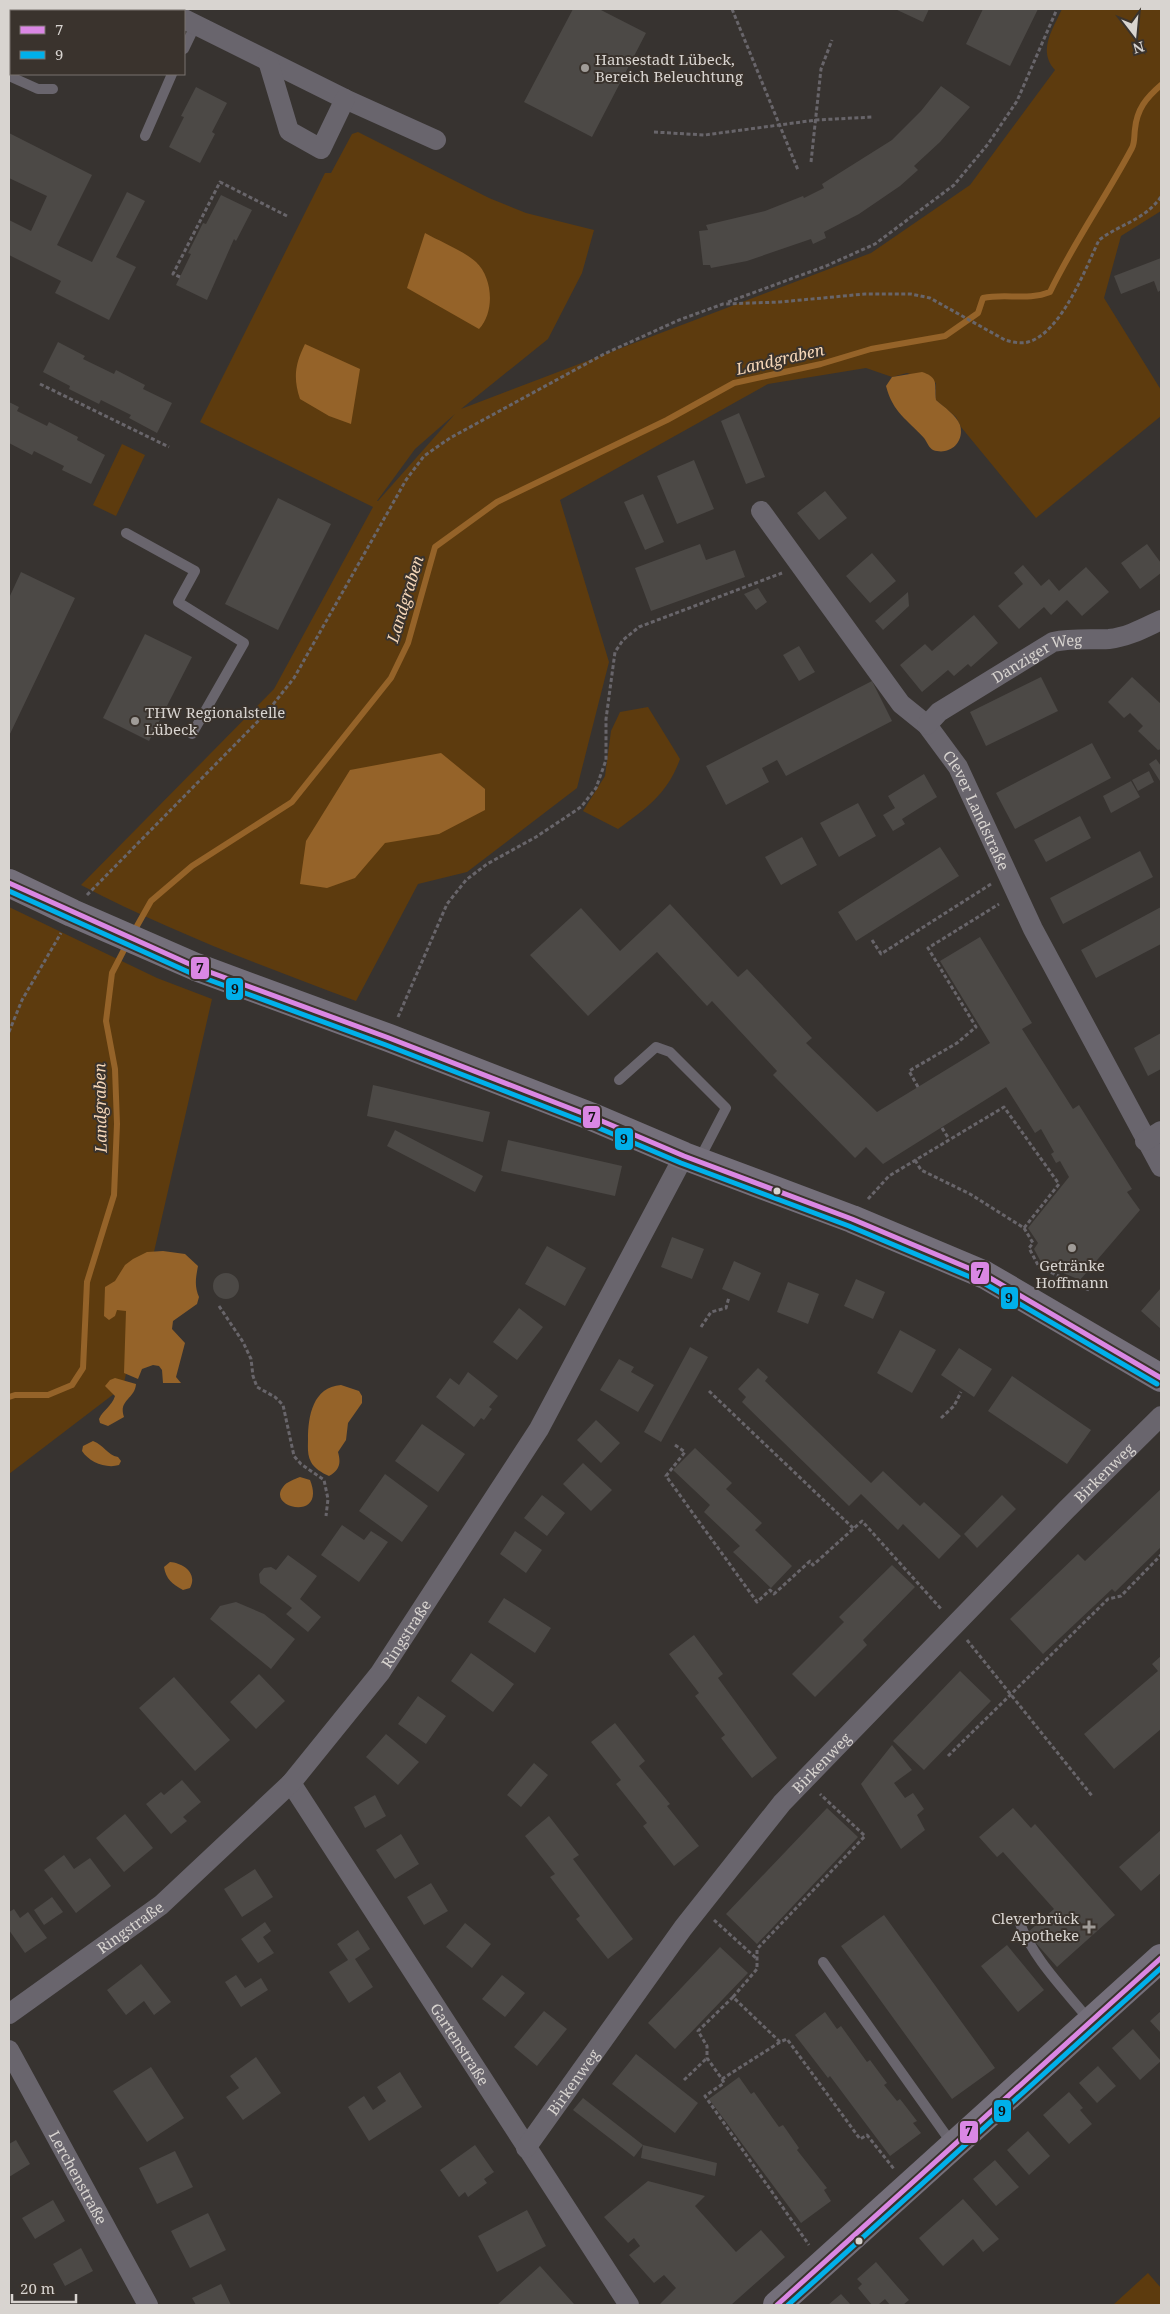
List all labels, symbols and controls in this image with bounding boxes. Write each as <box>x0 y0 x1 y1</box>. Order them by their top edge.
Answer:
legend <box>10 10 185 75</box>
north arrow <box>1110 10 1160 60</box>
text: 7 <box>55 19 63 39</box>
text: N <box>1131 37 1147 59</box>
text: 9 <box>55 44 63 64</box>
place label: Hansestadt Lübeck, Bereich Beleuchtung <box>595 49 743 86</box>
marker: Hansestadt Lübeck, Bereich Beleuchtung <box>579 62 591 74</box>
water label: Landgraben <box>733 338 827 380</box>
water label: Landgraben <box>381 552 429 646</box>
street label: Danziger Weg <box>988 629 1082 687</box>
place label: THW Regionalstelle Lübeck <box>145 702 285 739</box>
marker: THW Regionalstelle Lübeck <box>129 715 141 727</box>
street label: Clever Landstraße <box>939 746 1014 873</box>
line badge: 7 <box>190 956 210 980</box>
text: 7 <box>196 958 204 977</box>
line badge: 9 <box>225 977 244 1001</box>
text: 9 <box>231 979 239 998</box>
water label: Landgraben <box>88 1062 112 1154</box>
line badge: 7 <box>582 1105 601 1129</box>
text: 7 <box>588 1107 596 1126</box>
line badge: 9 <box>614 1127 634 1151</box>
text: 9 <box>620 1129 628 1148</box>
unlabelled marker <box>772 1186 782 1196</box>
marker: Getränke Hoffmann <box>1066 1242 1078 1254</box>
place label: Getränke Hoffmann <box>1035 1255 1109 1292</box>
line badge: 7 <box>970 1261 990 1285</box>
text: 7 <box>976 1263 984 1282</box>
line badge: 9 <box>1000 1286 1019 1310</box>
text: 9 <box>1005 1288 1013 1307</box>
street label: Birkenweg <box>1069 1438 1138 1507</box>
street label: Ringstraße <box>376 1596 435 1671</box>
street label: Birkenweg <box>787 1728 855 1797</box>
street label: Ringstraße <box>93 1896 167 1958</box>
place label: Cleverbrück Apotheke <box>991 1908 1079 1945</box>
marker: Cleverbrück Apotheke <box>1083 1921 1095 1933</box>
street label: Gartenstraße <box>426 1999 494 2089</box>
street label: Birkenweg <box>543 2045 604 2119</box>
line badge: 9 <box>993 2099 1012 2123</box>
text: 9 <box>998 2101 1006 2120</box>
line badge: 7 <box>959 2120 979 2144</box>
text: 7 <box>965 2121 973 2140</box>
street label: Lerchenstraße <box>45 2127 112 2228</box>
unlabelled marker <box>854 2236 864 2246</box>
scale bar <box>12 2272 76 2304</box>
text: 20 m <box>20 2278 55 2298</box>

